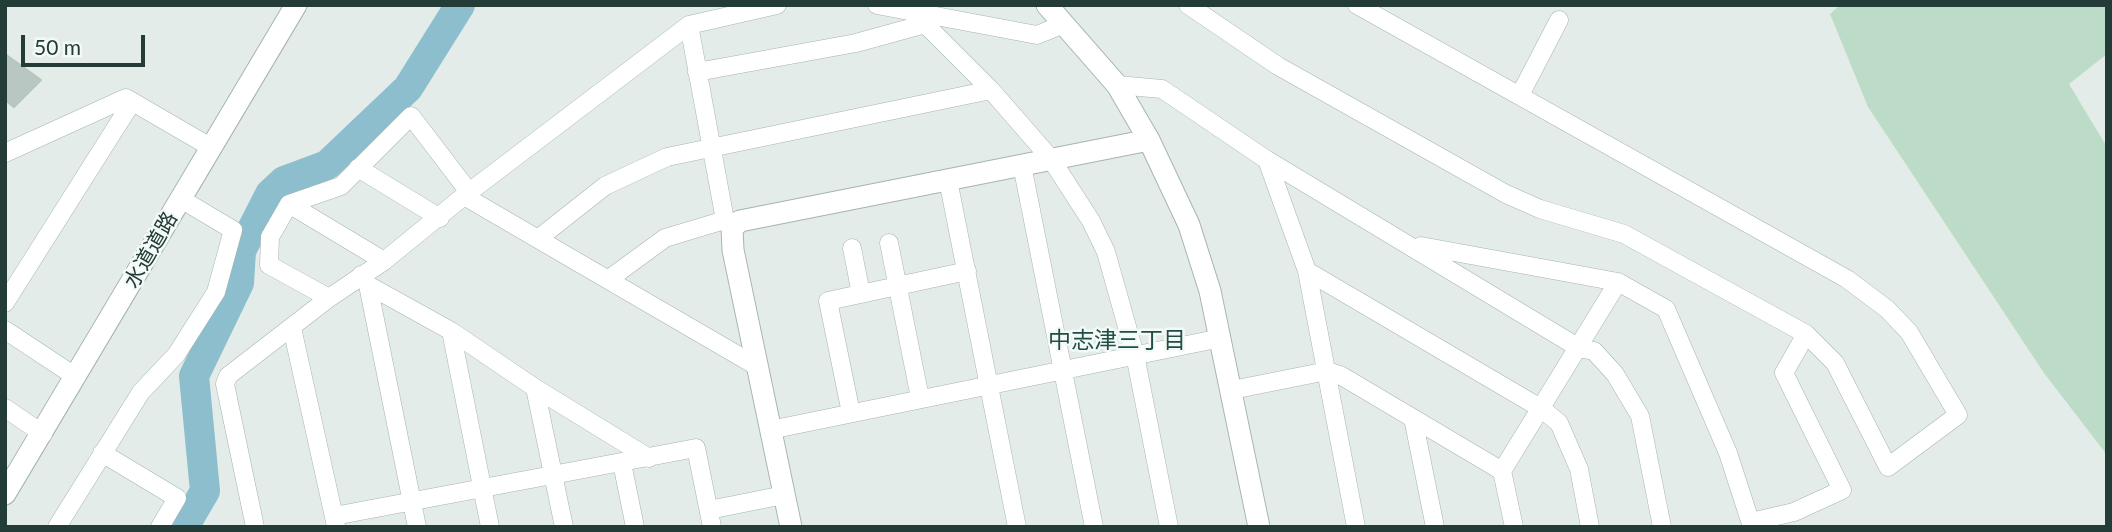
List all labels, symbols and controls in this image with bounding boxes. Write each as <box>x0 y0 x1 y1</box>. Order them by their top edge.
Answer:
scale bar <box>24 21 149 65</box>
text: 50 m <box>34 34 81 59</box>
street label: 水道道路 <box>119 207 183 293</box>
district label: 中志津三丁目 <box>1048 327 1186 355</box>

